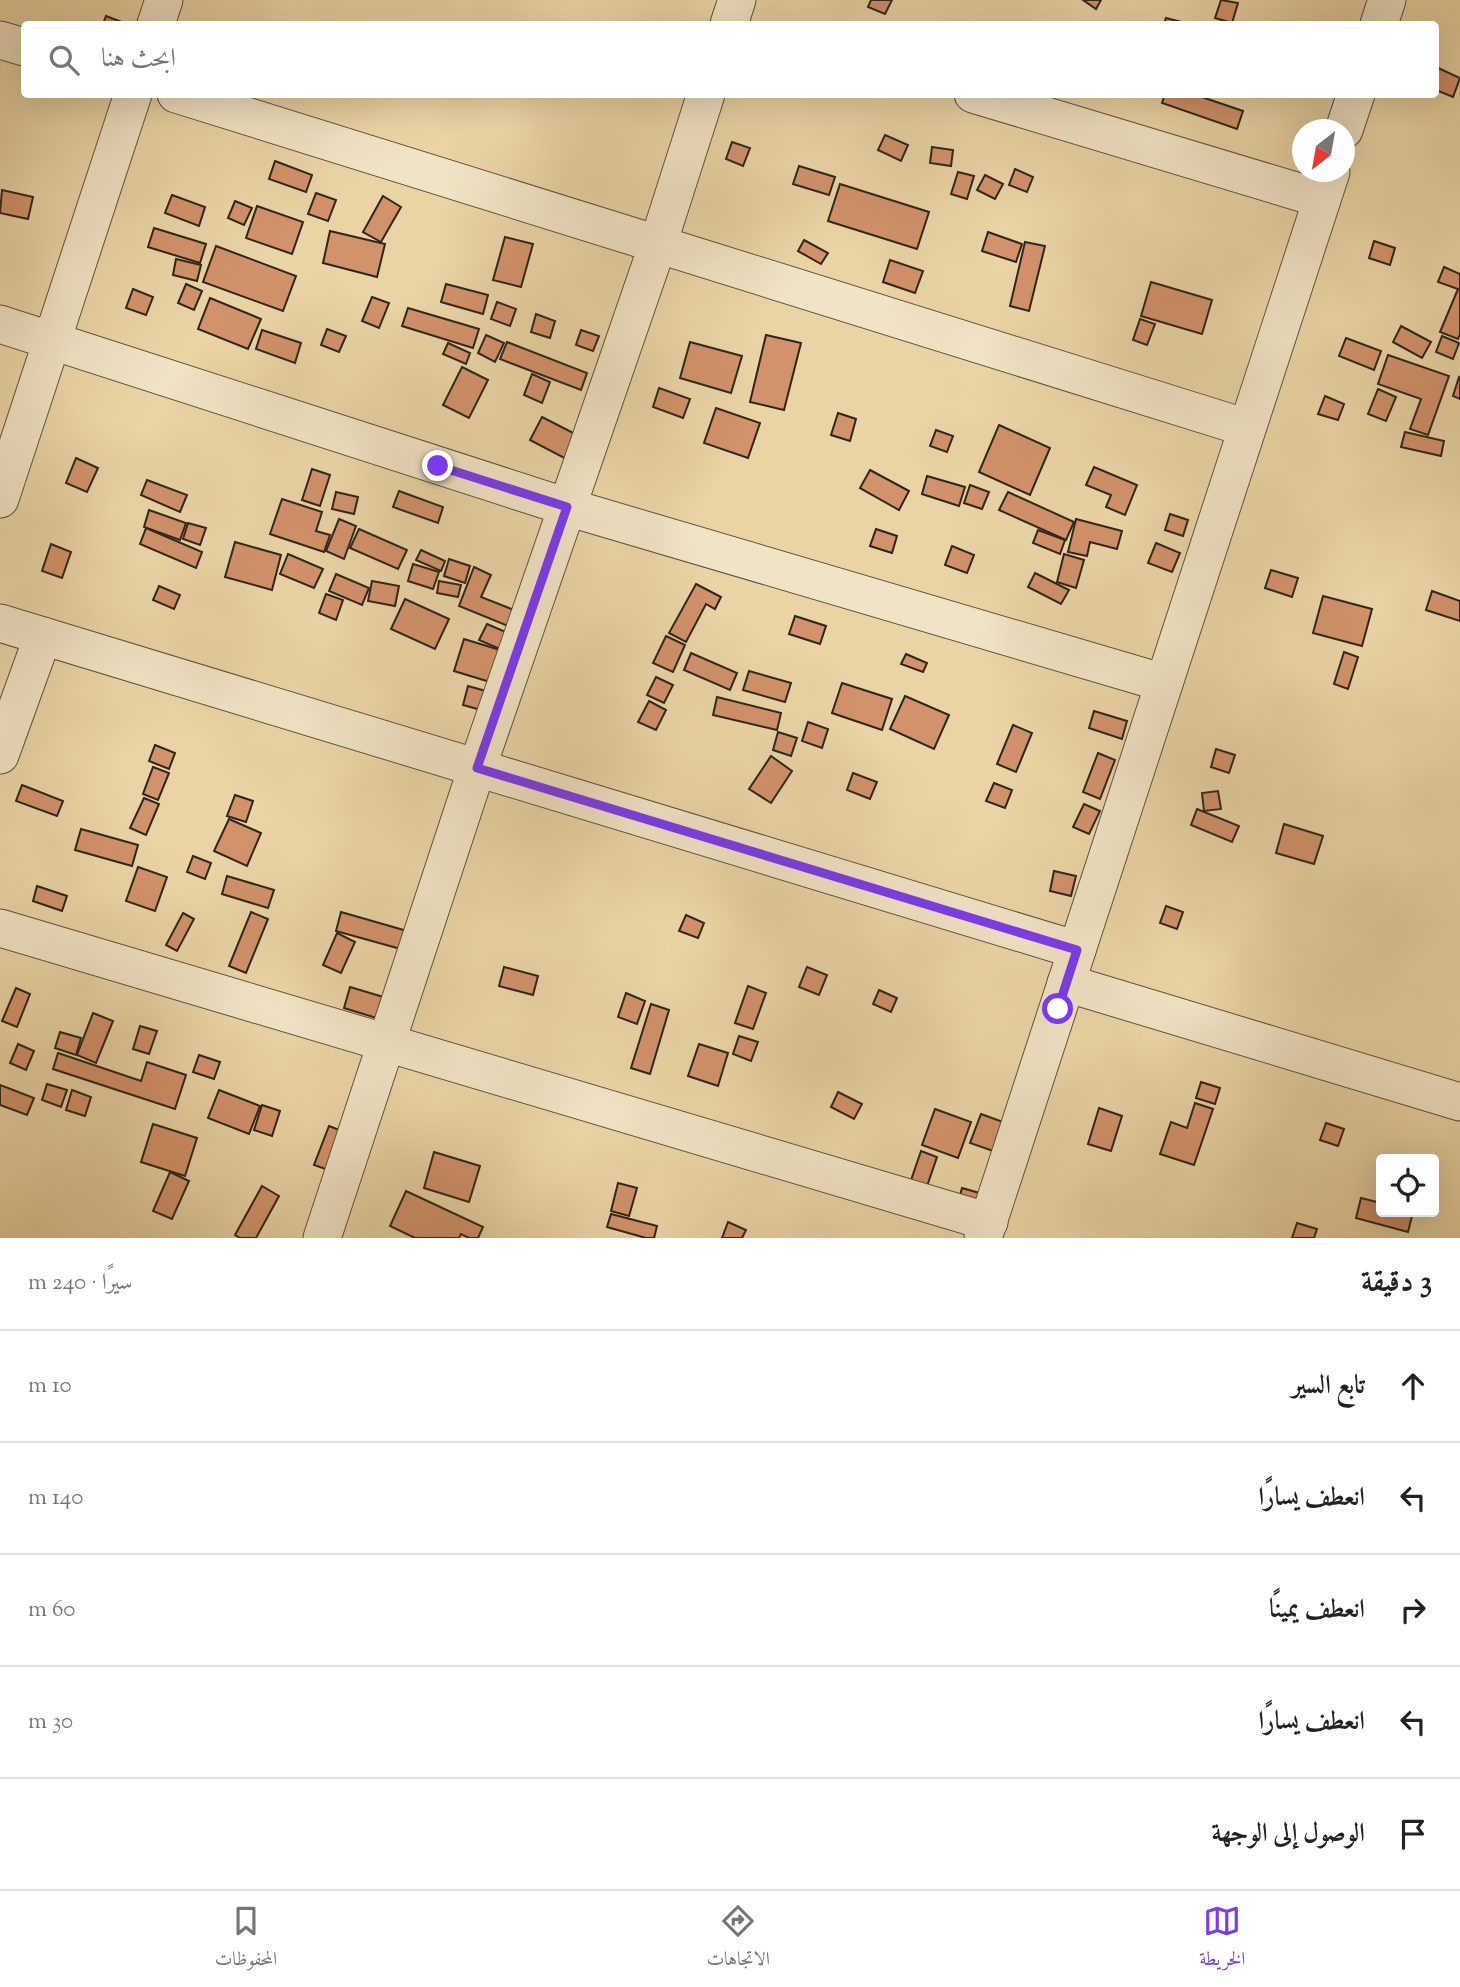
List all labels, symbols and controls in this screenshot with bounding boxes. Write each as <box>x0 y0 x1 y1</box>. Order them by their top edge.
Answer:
search box <box>21 21 1439 98</box>
icon: search <box>45 41 83 79</box>
text: ابحث هنا <box>101 41 176 78</box>
north arrow <box>1292 119 1355 182</box>
route end <box>422 450 453 481</box>
route start <box>1042 993 1073 1024</box>
map controls <box>1376 1154 1439 1217</box>
button: locate <box>1376 1154 1439 1217</box>
text: 3 دقيقة <box>1361 1262 1432 1305</box>
text: سيرًا · 240 m <box>28 1267 133 1300</box>
icon: ahead <box>1394 1367 1432 1405</box>
text: تابع السير <box>1292 1368 1365 1405</box>
text: 10 m <box>28 1370 72 1403</box>
icon: left <box>1394 1479 1432 1517</box>
text: انعطف يسارًا <box>1258 1480 1365 1517</box>
text: 140 m <box>28 1482 83 1515</box>
icon: right <box>1394 1591 1432 1629</box>
text: انعطف يمينًا <box>1269 1592 1365 1629</box>
text: 60 m <box>28 1594 76 1627</box>
icon: left <box>1394 1703 1432 1741</box>
text: انعطف يسارًا <box>1258 1704 1365 1741</box>
text: 30 m <box>28 1706 73 1739</box>
icon: arrive <box>1394 1815 1432 1853</box>
text: الوصول إلى الوجهة <box>1211 1816 1365 1853</box>
tab: المحفوظات <box>215 1902 277 1977</box>
tab: الاتجاهات <box>706 1902 770 1977</box>
tab: الخريطة <box>1199 1902 1245 1977</box>

